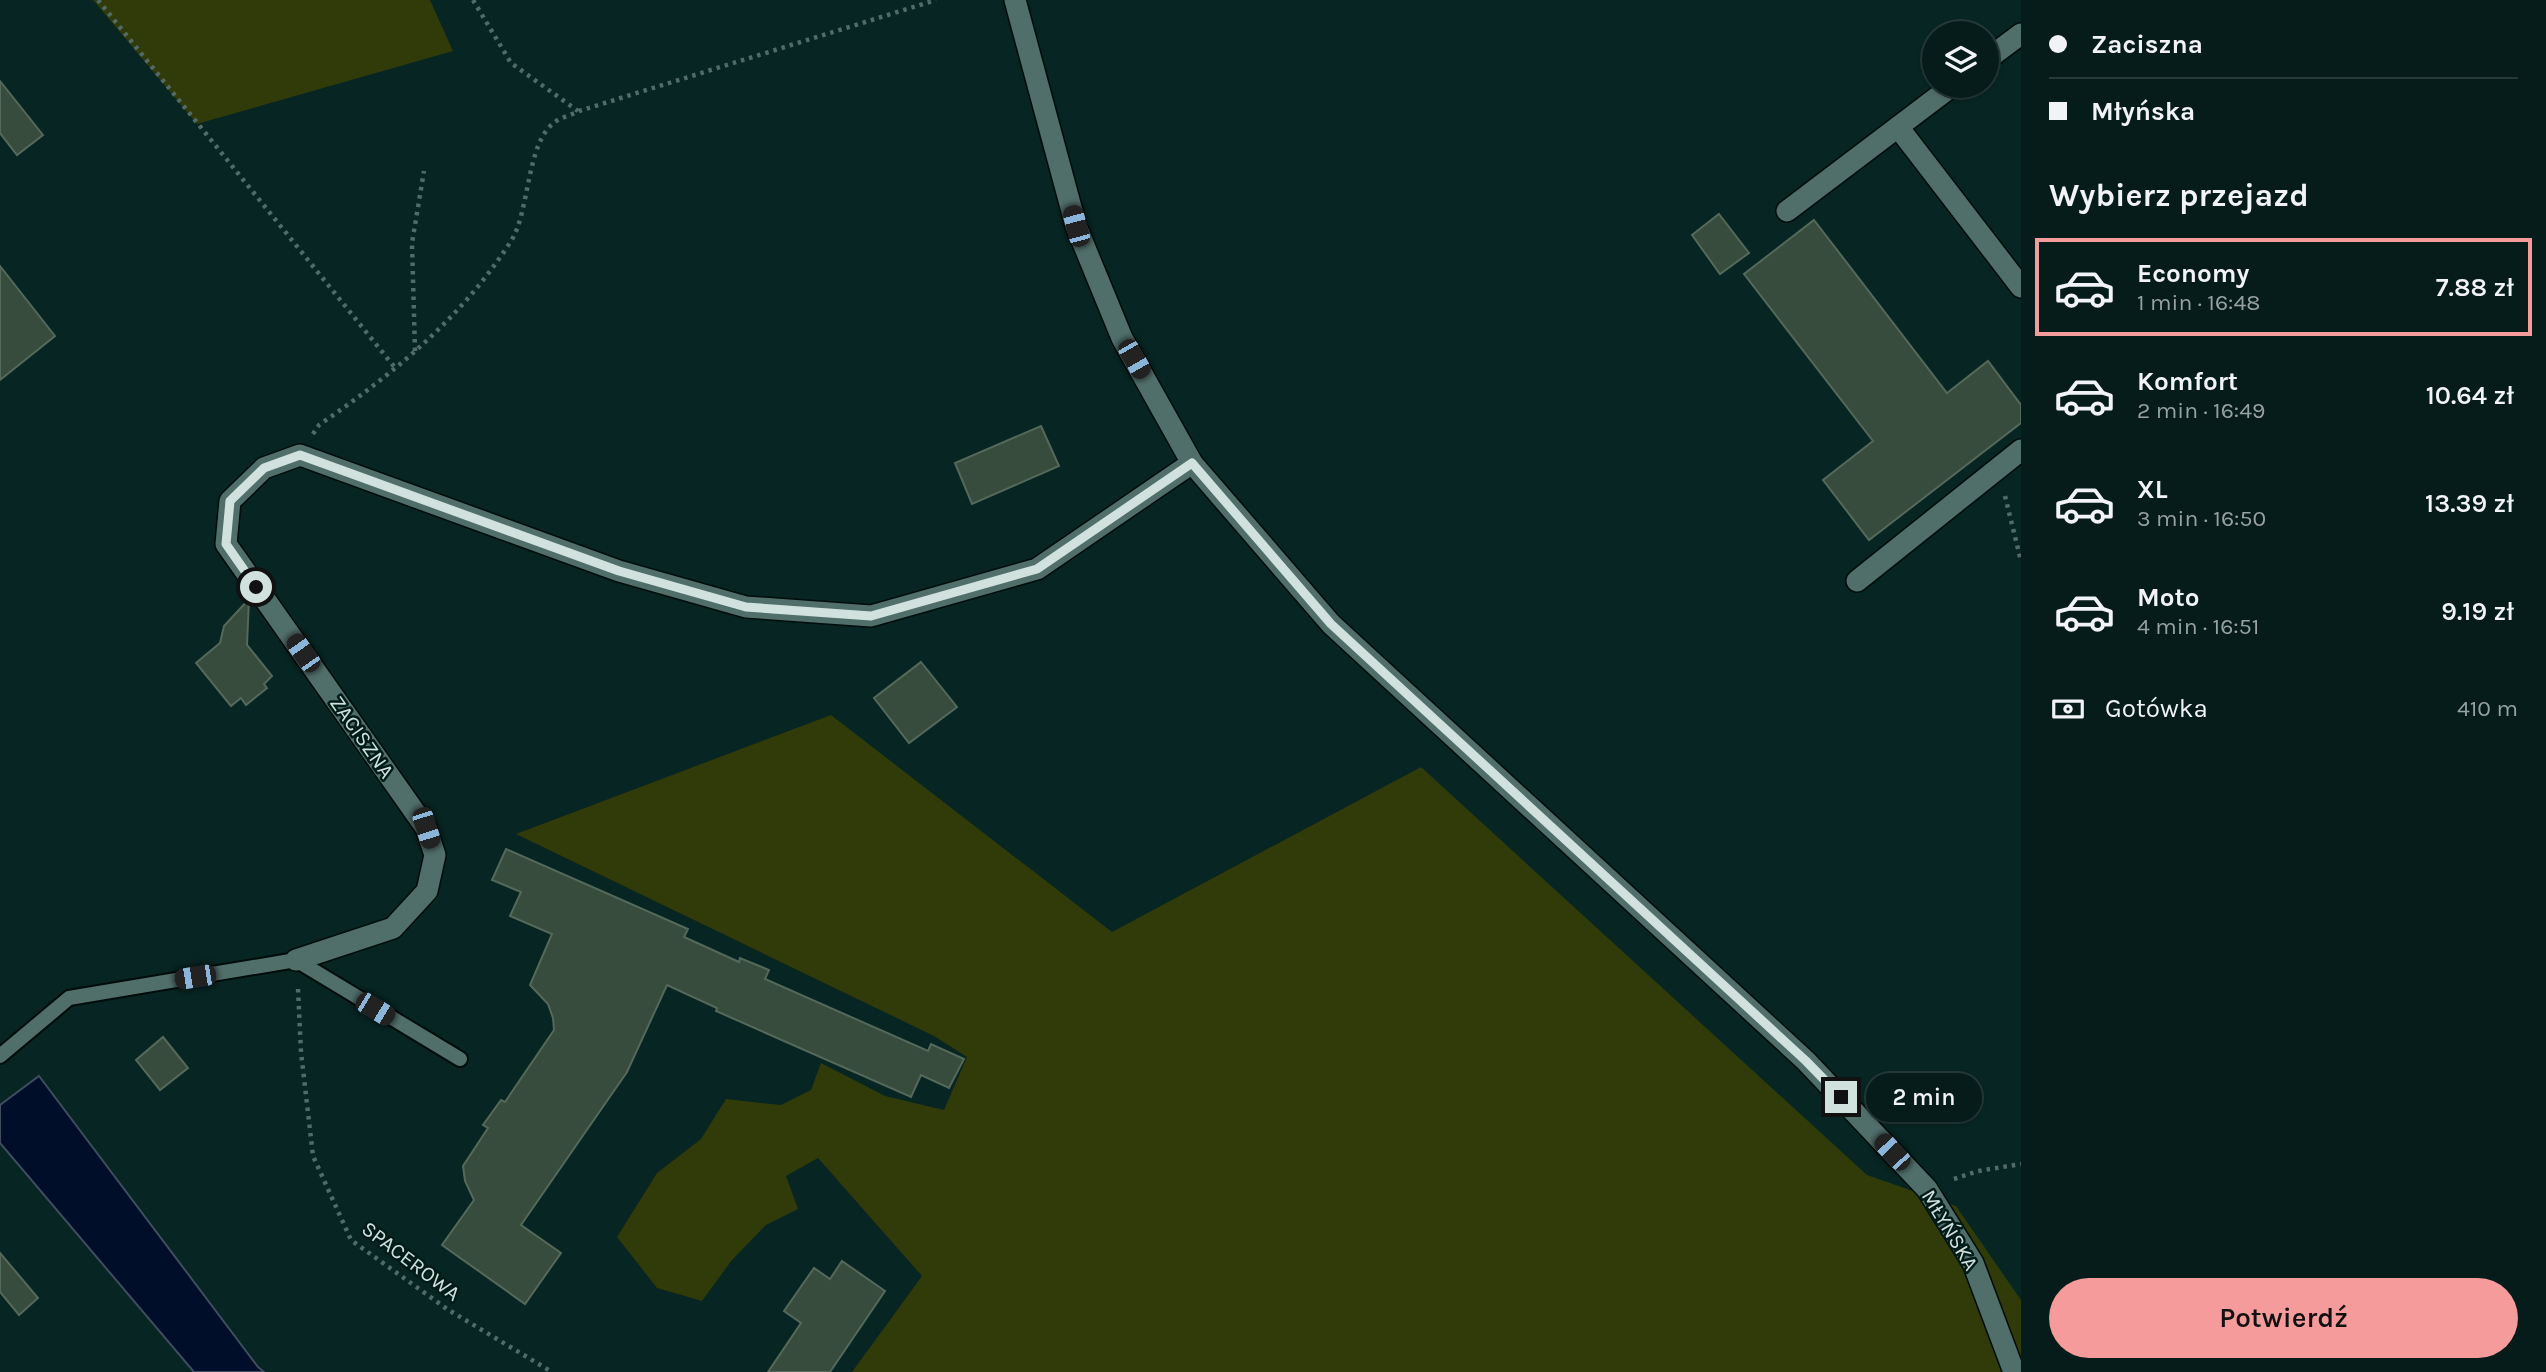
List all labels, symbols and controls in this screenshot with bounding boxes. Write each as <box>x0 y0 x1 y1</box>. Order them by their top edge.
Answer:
map controls <box>1922 21 1999 98</box>
button: layers <box>1922 21 1999 98</box>
text: Zaciszna <box>2091 29 2203 60</box>
text: Młyńska <box>2091 96 2195 127</box>
text: Wybierz przejazd <box>2049 177 2309 214</box>
car <box>1061 203 1092 249</box>
icon: car <box>2053 256 2116 319</box>
text: Economy <box>2137 258 2249 289</box>
text: 7.88 zł <box>2436 272 2514 303</box>
text: 1 min · 16:48 <box>2137 289 2260 316</box>
car <box>1115 336 1154 382</box>
icon: car <box>2053 364 2116 427</box>
text: Komfort <box>2137 366 2238 397</box>
text: 10.64 zł <box>2426 380 2514 411</box>
text: 2 min · 16:49 <box>2137 397 2265 424</box>
icon: car <box>2053 472 2116 535</box>
text: XL <box>2137 474 2168 505</box>
text: 13.39 zł <box>2425 488 2514 519</box>
text: 3 min · 16:50 <box>2137 505 2266 532</box>
route start <box>240 571 272 603</box>
icon: car <box>2053 580 2116 643</box>
text: Moto <box>2137 582 2199 613</box>
text: 9.19 zł <box>2441 596 2514 627</box>
text: 4 min · 16:51 <box>2137 613 2259 640</box>
car <box>283 630 324 676</box>
icon: cash <box>2049 690 2087 728</box>
street label: ZACISZNA <box>325 691 399 783</box>
text: Gotówka <box>2105 693 2208 724</box>
text: 410 m <box>2457 695 2518 722</box>
car <box>410 805 443 851</box>
car <box>173 963 218 991</box>
car <box>352 989 399 1029</box>
callout: 2 min <box>1866 1072 1981 1122</box>
route end <box>1825 1081 1857 1113</box>
text: 2 min <box>1893 1084 1955 1111</box>
car <box>1870 1129 1915 1175</box>
street label: MŁYŃSKA <box>1917 1185 1983 1275</box>
street label: SPACEROWA <box>357 1216 465 1306</box>
button: Potwierdź <box>2049 1278 2518 1358</box>

